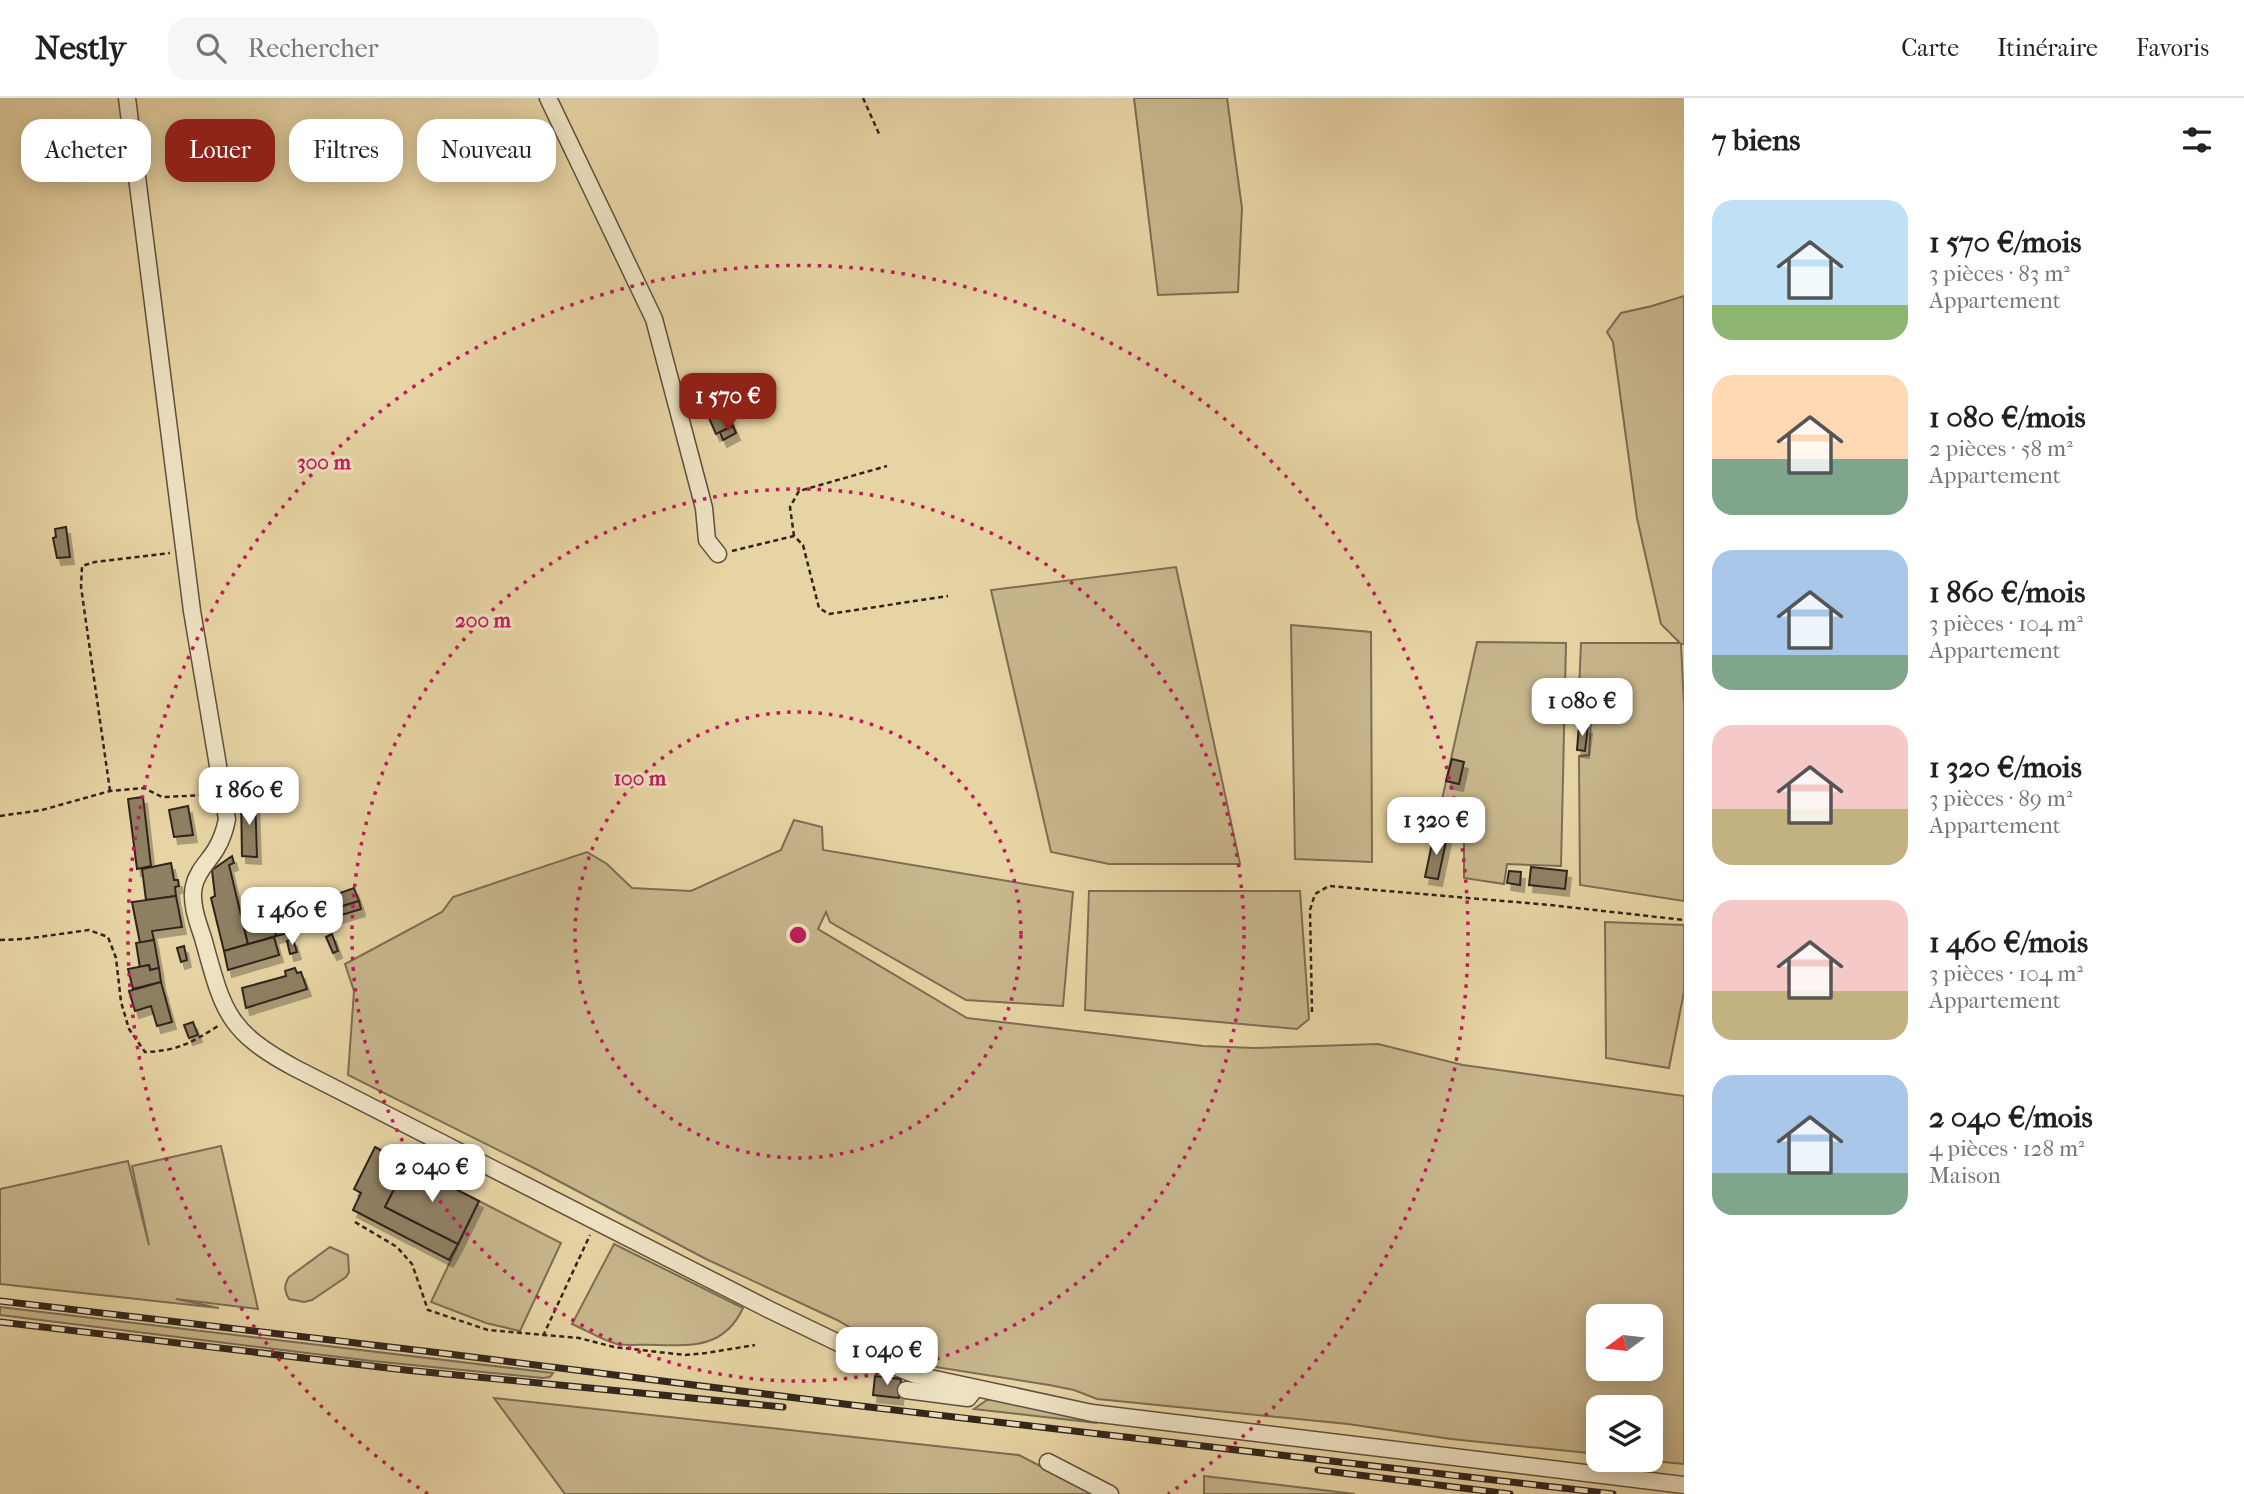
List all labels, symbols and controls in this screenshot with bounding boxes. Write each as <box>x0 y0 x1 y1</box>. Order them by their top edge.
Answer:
search box <box>168 17 658 80</box>
text: Nestly <box>35 29 126 68</box>
icon: search <box>192 29 230 67</box>
text: Rechercher <box>248 33 379 64</box>
text: Carte <box>1901 34 1959 62</box>
text: Itinéraire <box>1997 34 2098 62</box>
text: Favoris <box>2136 34 2209 62</box>
chip: Acheter <box>21 119 151 182</box>
chip: Louer <box>165 119 275 182</box>
chip: Filtres <box>289 119 403 182</box>
chip: Nouveau <box>417 119 556 182</box>
icon: filters <box>2178 121 2216 159</box>
text: 7 biens <box>1712 123 1800 158</box>
text: 1 570 €/mois <box>1929 225 2081 260</box>
icon: home <box>1768 228 1852 312</box>
text: 3 pièces · 83 m² <box>1929 260 2070 287</box>
text: Appartement <box>1929 287 2061 314</box>
pin: 1 570 € <box>663 374 793 433</box>
text: 1 570 € <box>695 382 761 409</box>
text: 1 080 €/mois <box>1929 400 2086 435</box>
icon: home <box>1768 403 1852 487</box>
text: 2 pièces · 58 m² <box>1929 435 2073 462</box>
text: 300 m <box>297 450 351 474</box>
text: Appartement <box>1929 462 2061 489</box>
text: 1 860 €/mois <box>1929 575 2085 610</box>
icon: home <box>1768 578 1852 662</box>
text: 200 m <box>455 608 512 632</box>
text: 3 pièces · 104 m² <box>1929 610 2083 637</box>
text: Appartement <box>1929 637 2061 664</box>
pin: 1 080 € <box>1517 678 1647 738</box>
text: 1 080 € <box>1548 687 1616 714</box>
text: 1 320 €/mois <box>1929 750 2082 785</box>
icon: home <box>1768 753 1852 837</box>
text: 100 m <box>614 766 667 790</box>
pin: 1 860 € <box>184 768 314 827</box>
text: 1 860 € <box>215 776 283 803</box>
text: 3 pièces · 89 m² <box>1929 785 2072 812</box>
pin: 1 320 € <box>1371 798 1501 857</box>
text: 1 320 € <box>1403 806 1469 833</box>
text: Appartement <box>1929 812 2061 839</box>
pin: 1 460 € <box>227 888 357 947</box>
text: 1 460 € <box>257 896 327 923</box>
centre of rings <box>786 923 810 947</box>
text: 1 460 €/mois <box>1929 925 2088 960</box>
icon: home <box>1768 928 1852 1012</box>
text: 3 pièces · 104 m² <box>1929 960 2083 987</box>
text: Appartement <box>1929 987 2061 1014</box>
text: 2 040 €/mois <box>1929 1100 2093 1135</box>
icon: home <box>1768 1103 1852 1187</box>
text: 4 pièces · 128 m² <box>1929 1135 2085 1162</box>
pin: 2 040 € <box>367 1144 497 1204</box>
text: 2 040 € <box>395 1153 469 1180</box>
text: Maison <box>1929 1162 2001 1189</box>
north arrow <box>1586 1304 1662 1381</box>
map controls <box>1586 1304 1663 1472</box>
pin: 1 040 € <box>822 1328 952 1387</box>
text: 1 040 € <box>852 1336 922 1363</box>
button: layers <box>1586 1395 1663 1472</box>

